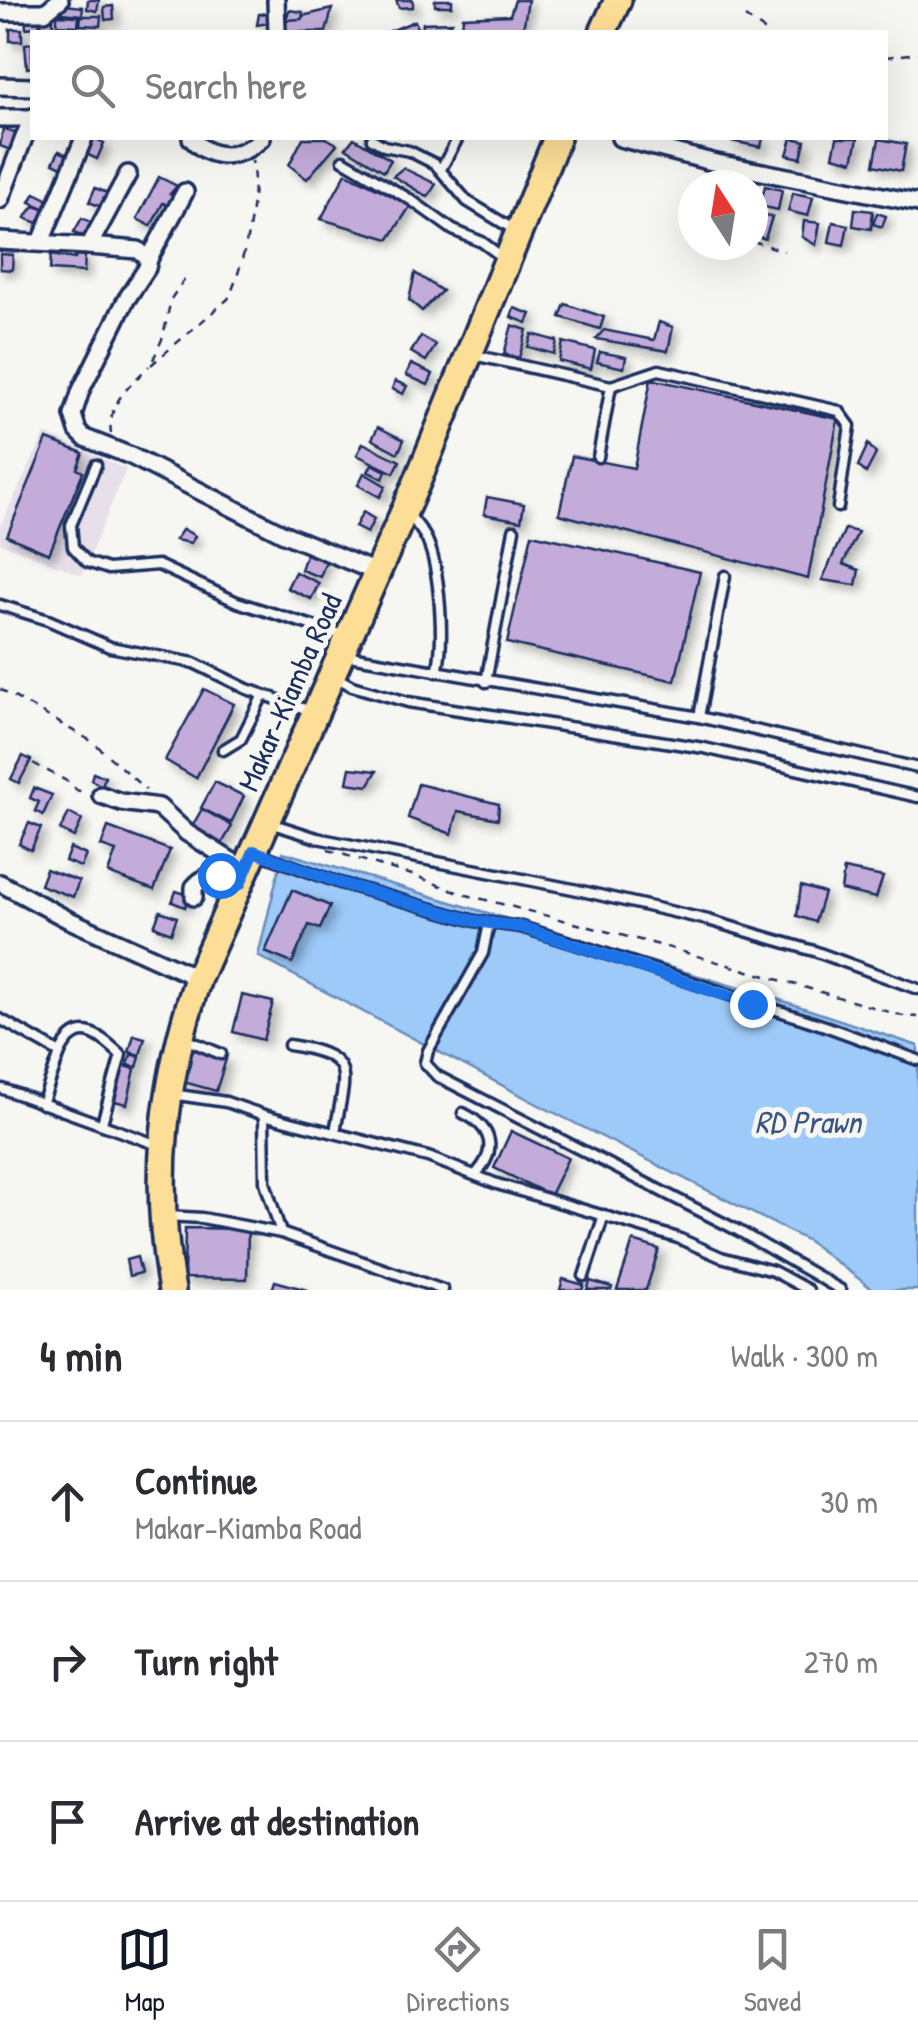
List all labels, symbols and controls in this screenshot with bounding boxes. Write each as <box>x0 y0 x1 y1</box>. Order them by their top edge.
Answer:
search box <box>30 30 888 140</box>
icon: search <box>65 58 120 113</box>
text: Search here <box>145 59 307 111</box>
north arrow <box>678 170 768 260</box>
street label: Makar-Kiamba Road <box>228 587 351 797</box>
route start <box>198 853 244 899</box>
route end <box>730 982 776 1028</box>
water label: RD Prawn <box>755 1100 864 1143</box>
text: 4 min <box>40 1327 122 1384</box>
text: Walk · 300 m <box>731 1334 878 1377</box>
text: Continue <box>135 1454 257 1506</box>
icon: ahead <box>40 1474 95 1529</box>
text: 30 m <box>820 1480 878 1523</box>
text: Makar-Kiamba Road <box>135 1506 361 1549</box>
icon: right <box>40 1634 95 1689</box>
text: Turn right <box>135 1635 278 1687</box>
text: 270 m <box>804 1640 878 1683</box>
icon: arrive <box>40 1794 95 1849</box>
text: Arrive at destination <box>135 1795 419 1847</box>
tab: Map <box>117 1922 172 2020</box>
tab: Directions <box>406 1922 509 2020</box>
tab: Saved <box>744 1922 801 2020</box>

